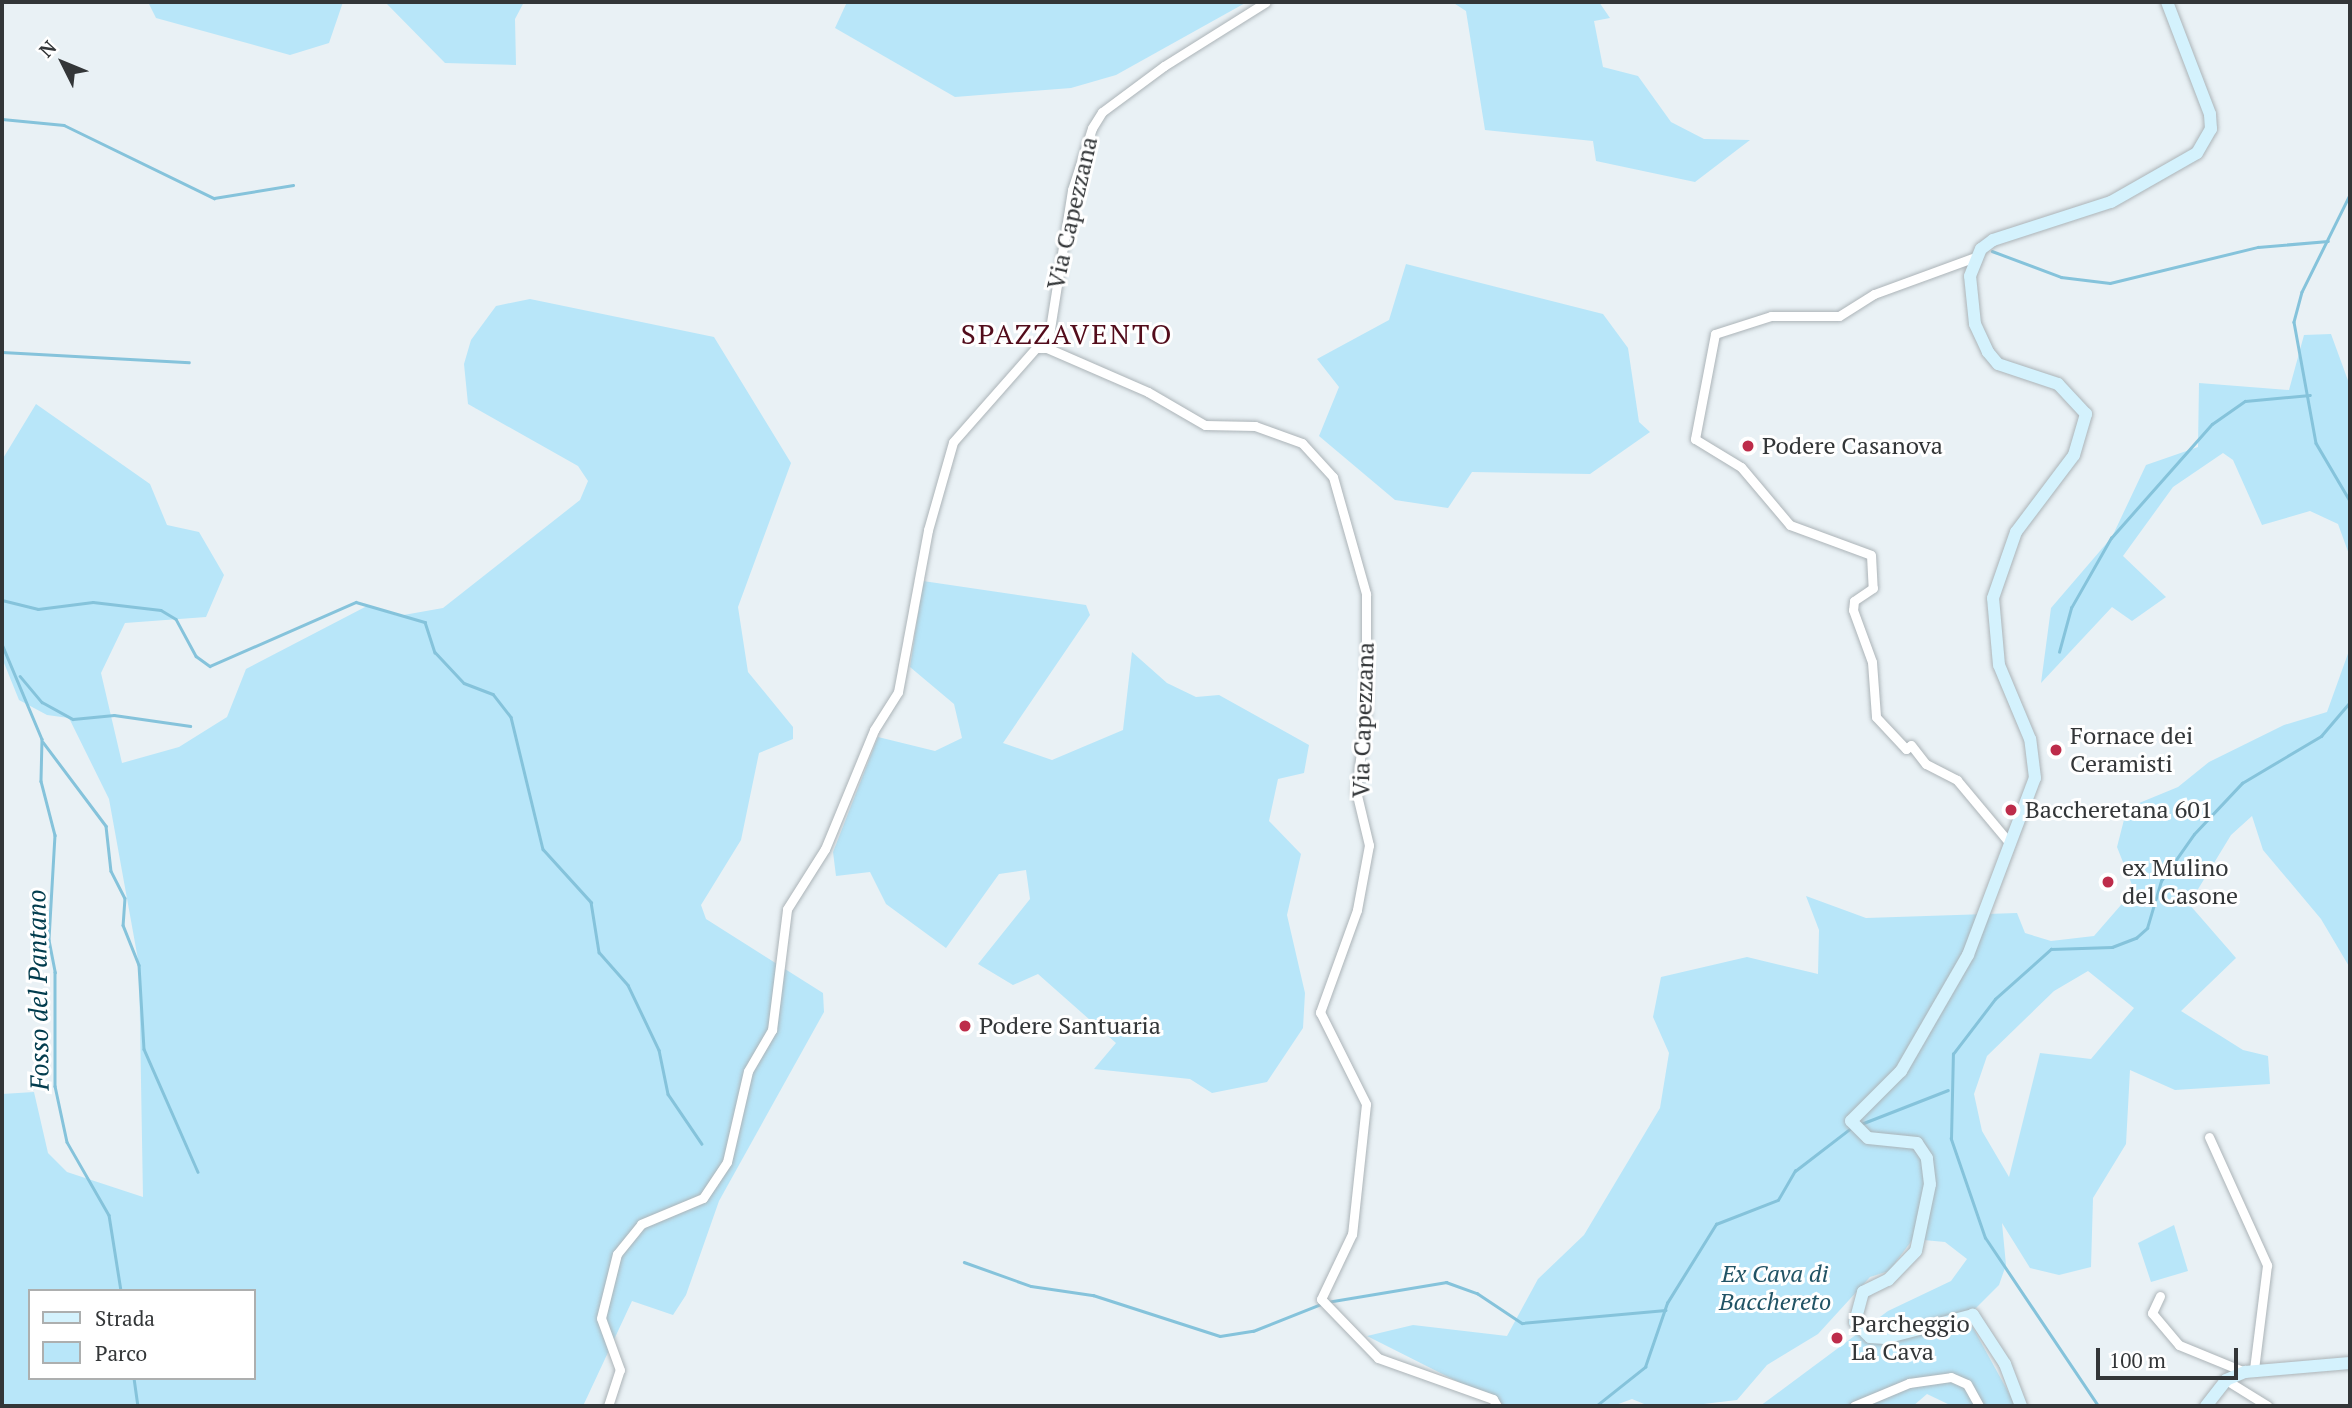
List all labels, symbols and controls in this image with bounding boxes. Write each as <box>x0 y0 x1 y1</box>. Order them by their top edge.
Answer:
north arrow <box>28 28 98 98</box>
text: N <box>33 35 61 62</box>
street label: Via Capezzana <box>1040 134 1104 292</box>
district label: SPAZZAVENTO <box>962 317 1172 351</box>
place label: Podere Casanova <box>1762 432 1943 460</box>
marker: Podere Casanova <box>1740 438 1756 454</box>
street label: Via Capezzana <box>1346 642 1380 798</box>
place label: Fornace dei Ceramisti <box>2070 722 2193 778</box>
marker: Fornace dei Ceramisti <box>2048 742 2064 758</box>
place label: Baccheretana 601 <box>2025 796 2213 824</box>
marker: Baccheretana 601 <box>2003 802 2019 818</box>
place label: ex Mulino del Casone <box>2122 854 2238 910</box>
marker: ex Mulino del Casone <box>2100 874 2116 890</box>
water label: Fosso del Pantano <box>21 889 55 1091</box>
place label: Podere Santuaria <box>979 1012 1161 1040</box>
marker: Podere Santuaria <box>957 1018 973 1034</box>
park label: Ex Cava di Bacchereto <box>1719 1260 1831 1316</box>
legend <box>28 1289 256 1380</box>
text: Strada <box>95 1304 155 1332</box>
place label: Parcheggio La Cava <box>1851 1310 1970 1366</box>
marker: Parcheggio La Cava <box>1829 1330 1845 1346</box>
scale bar <box>2100 1334 2242 1378</box>
text: Parco <box>95 1339 147 1367</box>
text: 100 m <box>2109 1346 2166 1374</box>

